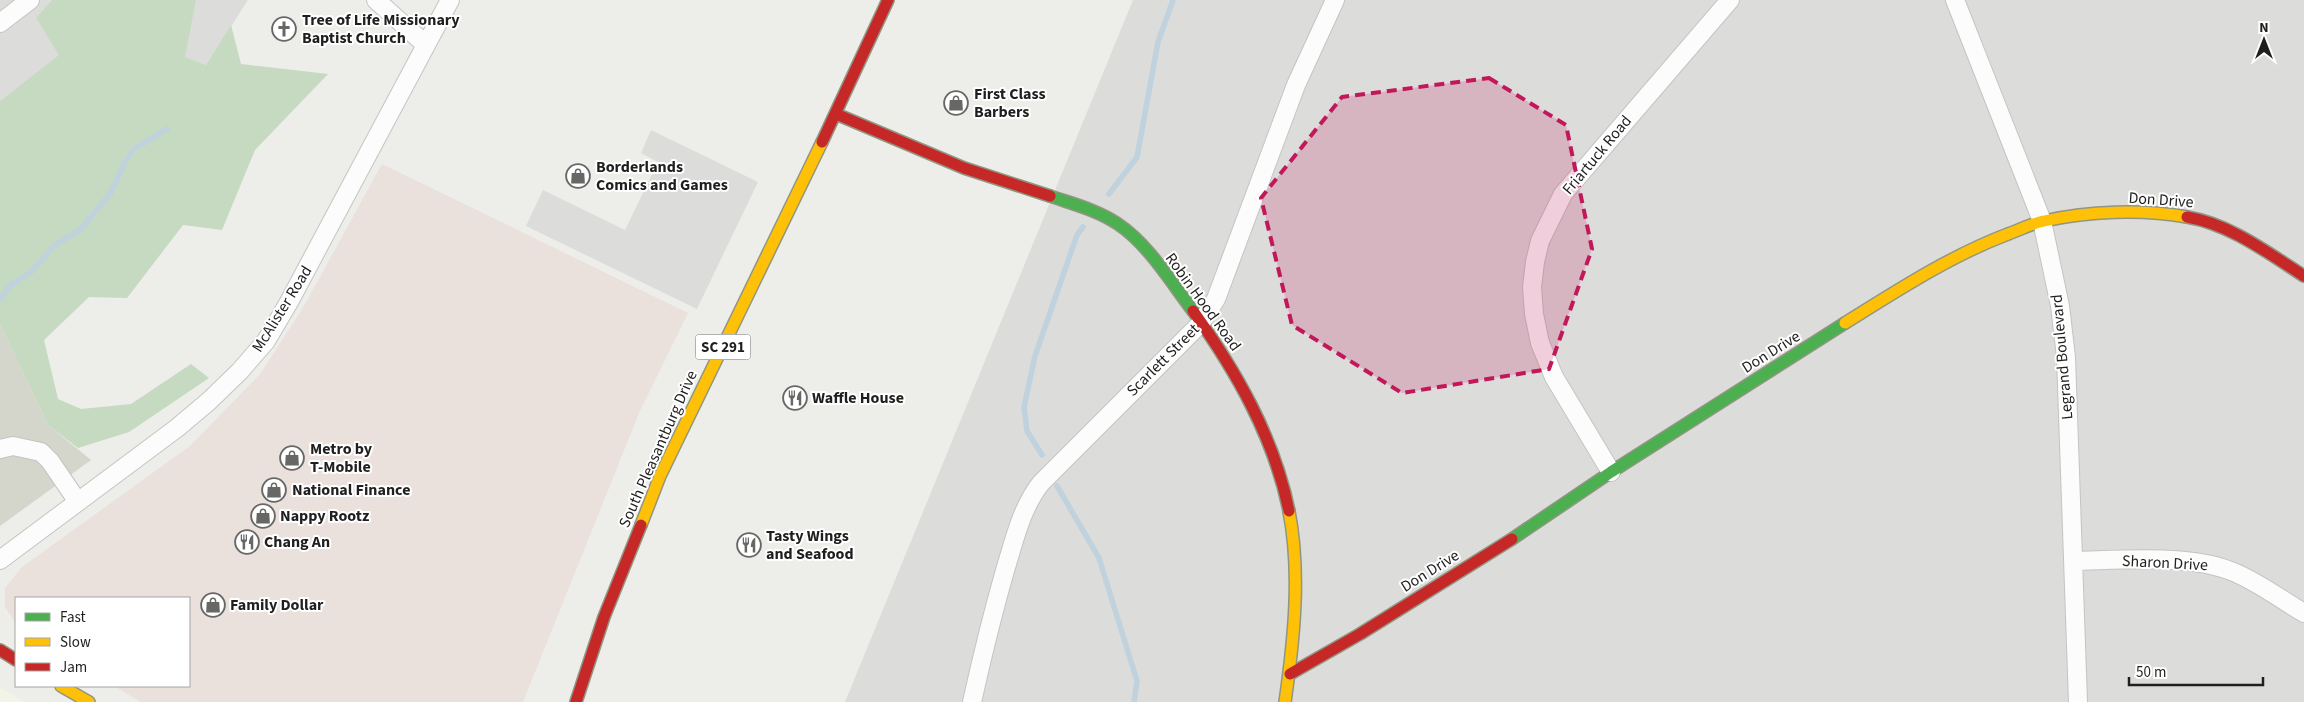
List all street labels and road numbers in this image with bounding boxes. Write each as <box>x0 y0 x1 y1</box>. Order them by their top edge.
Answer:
street label: Friartuck Road <box>1557 111 1637 199</box>
street label: Don Drive <box>2128 187 2194 213</box>
street label: Robin Hood Road <box>1160 248 1246 356</box>
street label: McAlister Road <box>247 262 317 356</box>
street label: Legrand Boulevard <box>2046 293 2078 421</box>
street label: Scarlett Street <box>1122 318 1205 401</box>
street label: Don Drive <box>1738 325 1804 379</box>
road number: SC 291 <box>696 334 750 360</box>
street label: South Pleasantburg Drive <box>613 367 703 531</box>
street label: Don Drive <box>1397 544 1463 598</box>
street label: Sharon Drive <box>2121 550 2209 576</box>

